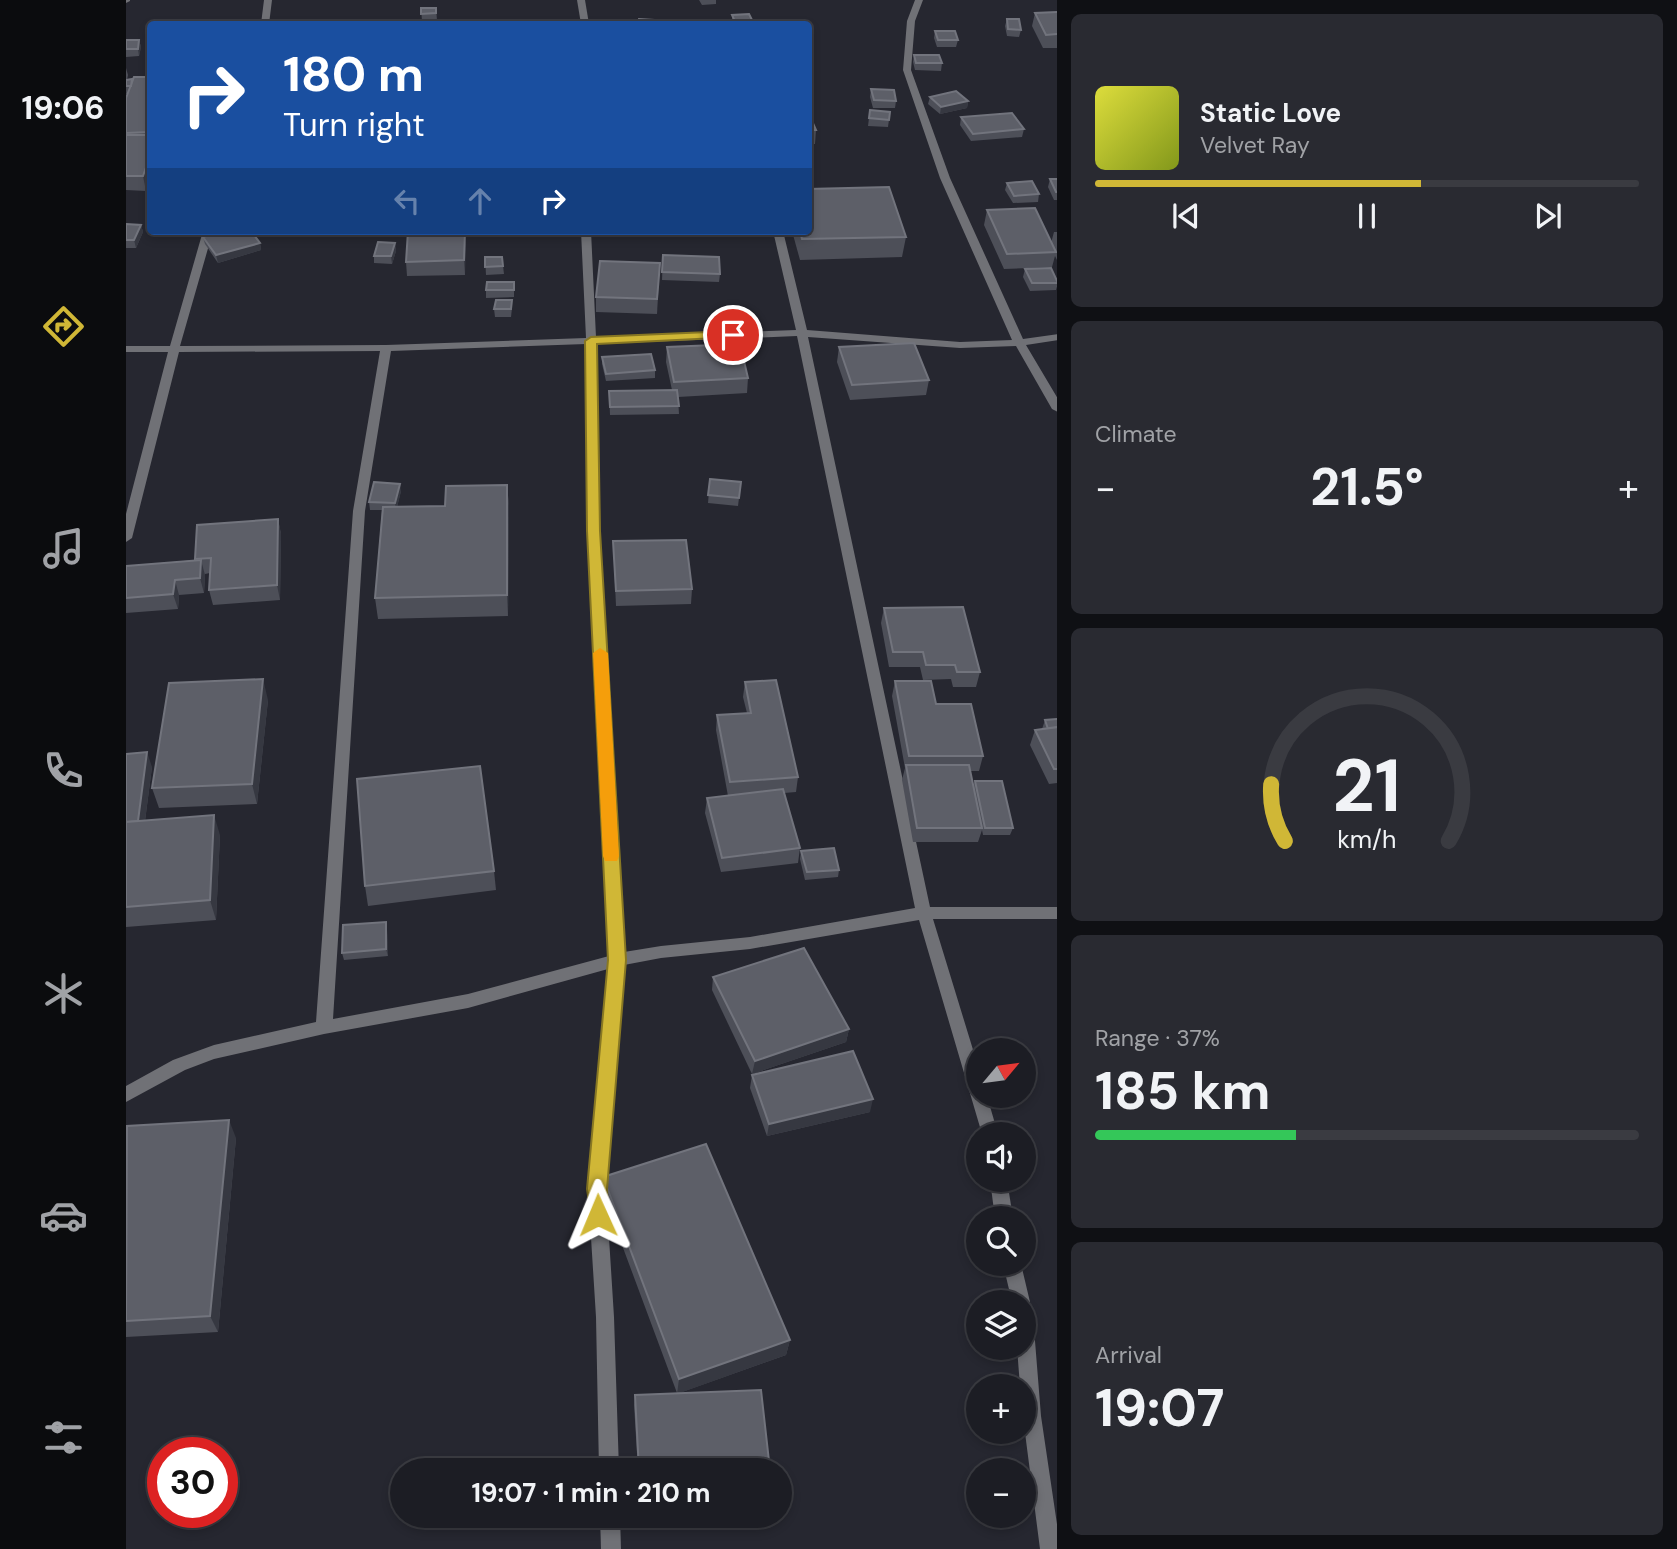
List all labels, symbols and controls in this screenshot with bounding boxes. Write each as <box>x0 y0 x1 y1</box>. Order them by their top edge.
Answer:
text: 180 m <box>283 42 424 106</box>
icon: right <box>168 49 259 140</box>
text: 19:06 <box>22 87 104 129</box>
text: Static Love <box>1200 96 1341 130</box>
text: Turn right <box>283 104 425 146</box>
text: Velvet Ray <box>1200 130 1310 160</box>
icon: left <box>388 182 426 220</box>
icon: ahead <box>461 182 499 220</box>
icon: right <box>534 182 572 220</box>
icon: previous <box>1167 197 1205 235</box>
icon: pause <box>1348 197 1386 235</box>
icon: next <box>1529 197 1567 235</box>
icon: directions <box>39 302 88 351</box>
pin <box>703 305 763 365</box>
icon: arrive <box>714 316 752 354</box>
text: Climate <box>1095 419 1177 449</box>
text: 21.5° <box>1310 453 1424 521</box>
text: − <box>1095 463 1116 513</box>
text: + <box>1618 463 1639 513</box>
icon: music <box>39 524 88 573</box>
text: 21 <box>1333 739 1401 834</box>
icon: phone <box>39 746 88 795</box>
text: km/h <box>1337 822 1397 855</box>
icon: climate <box>39 969 88 1018</box>
text: Range · 37% <box>1095 1023 1220 1053</box>
north arrow <box>966 1038 1036 1108</box>
map controls <box>966 1038 1036 1528</box>
text: 185 km <box>1095 1057 1270 1125</box>
button: sound <box>966 1122 1036 1192</box>
position arrow <box>561 1178 635 1252</box>
icon: car <box>39 1191 88 1240</box>
button: search <box>966 1206 1036 1276</box>
button: layers <box>966 1290 1036 1360</box>
text: Arrival <box>1095 1340 1162 1370</box>
button: + <box>966 1374 1036 1444</box>
text: 19:07 <box>1095 1374 1224 1442</box>
icon: filters <box>39 1413 88 1462</box>
speed limit sign: 30 <box>147 1437 238 1528</box>
button: − <box>966 1458 1036 1528</box>
text: 19:07 · 1 min · 210 m <box>472 1476 710 1510</box>

